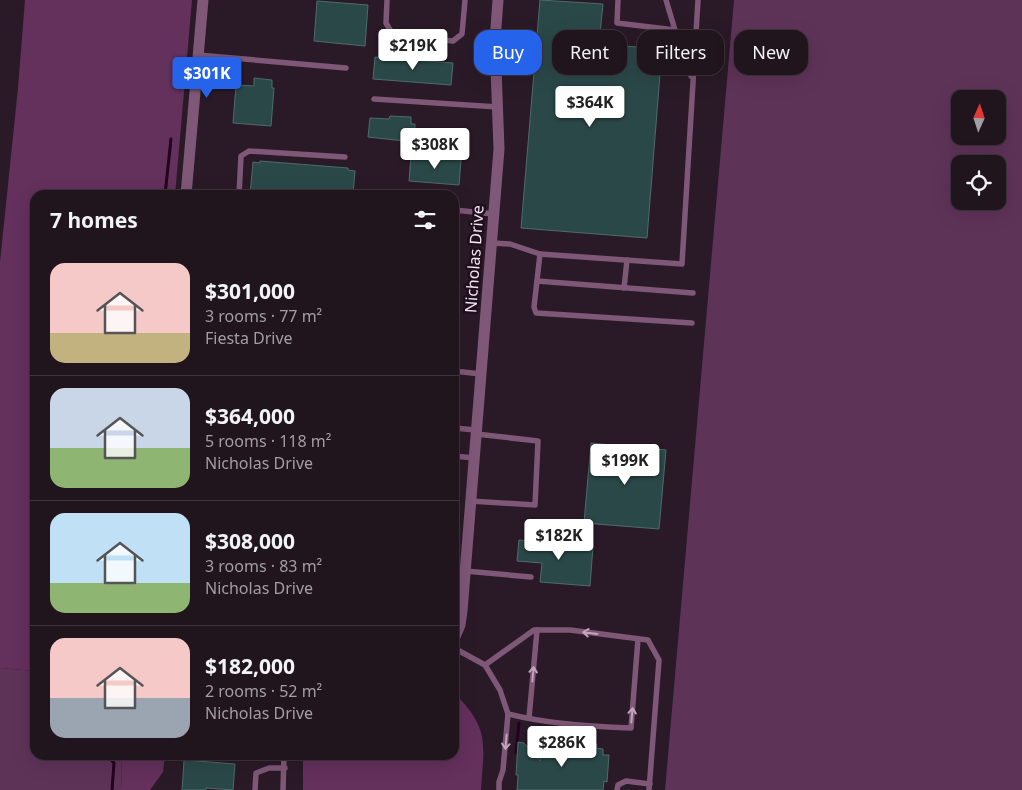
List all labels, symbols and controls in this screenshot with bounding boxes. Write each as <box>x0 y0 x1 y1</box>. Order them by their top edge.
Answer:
pin: $219K <box>378 28 448 71</box>
chip: Buy <box>474 30 542 75</box>
chip: Rent <box>552 30 627 75</box>
chip: Filters <box>637 30 724 75</box>
chip: New <box>734 30 808 75</box>
text: $219K <box>389 34 437 56</box>
pin: $301K <box>172 56 242 99</box>
text: $301K <box>183 62 231 84</box>
pin: $364K <box>555 86 625 128</box>
north arrow <box>951 90 1006 145</box>
map controls <box>951 90 1006 210</box>
text: $364K <box>566 91 614 113</box>
pin: $308K <box>400 128 470 170</box>
text: $308K <box>411 133 459 155</box>
button: locate <box>951 155 1006 210</box>
street label: Nicholas Drive <box>459 204 489 314</box>
text: 7 homes <box>50 206 138 234</box>
icon: filters <box>411 206 439 234</box>
text: $301,000 <box>205 277 295 305</box>
icon: home <box>90 283 150 343</box>
text: 3 rooms · 77 m² <box>205 305 322 327</box>
text: Fiesta Drive <box>205 327 293 349</box>
text: $364,000 <box>205 402 295 430</box>
icon: home <box>90 408 150 468</box>
text: 5 rooms · 118 m² <box>205 430 331 452</box>
pin: $199K <box>590 444 660 486</box>
text: $199K <box>601 449 649 471</box>
text: Nicholas Drive <box>205 452 313 474</box>
pin: $182K <box>524 518 594 561</box>
text: $182K <box>535 524 583 546</box>
text: $308,000 <box>205 527 295 555</box>
icon: home <box>90 533 150 593</box>
text: 3 rooms · 83 m² <box>205 555 322 577</box>
text: Nicholas Drive <box>205 577 313 599</box>
one-way arrow <box>582 628 598 638</box>
text: $182,000 <box>205 652 295 680</box>
icon: home <box>90 658 150 718</box>
one-way arrow <box>528 667 538 683</box>
text: 2 rooms · 52 m² <box>205 680 322 702</box>
text: Nicholas Drive <box>205 702 313 724</box>
one-way arrow <box>627 708 637 724</box>
pin: $286K <box>527 726 597 768</box>
text: $286K <box>538 731 586 753</box>
one-way arrow <box>501 734 511 750</box>

